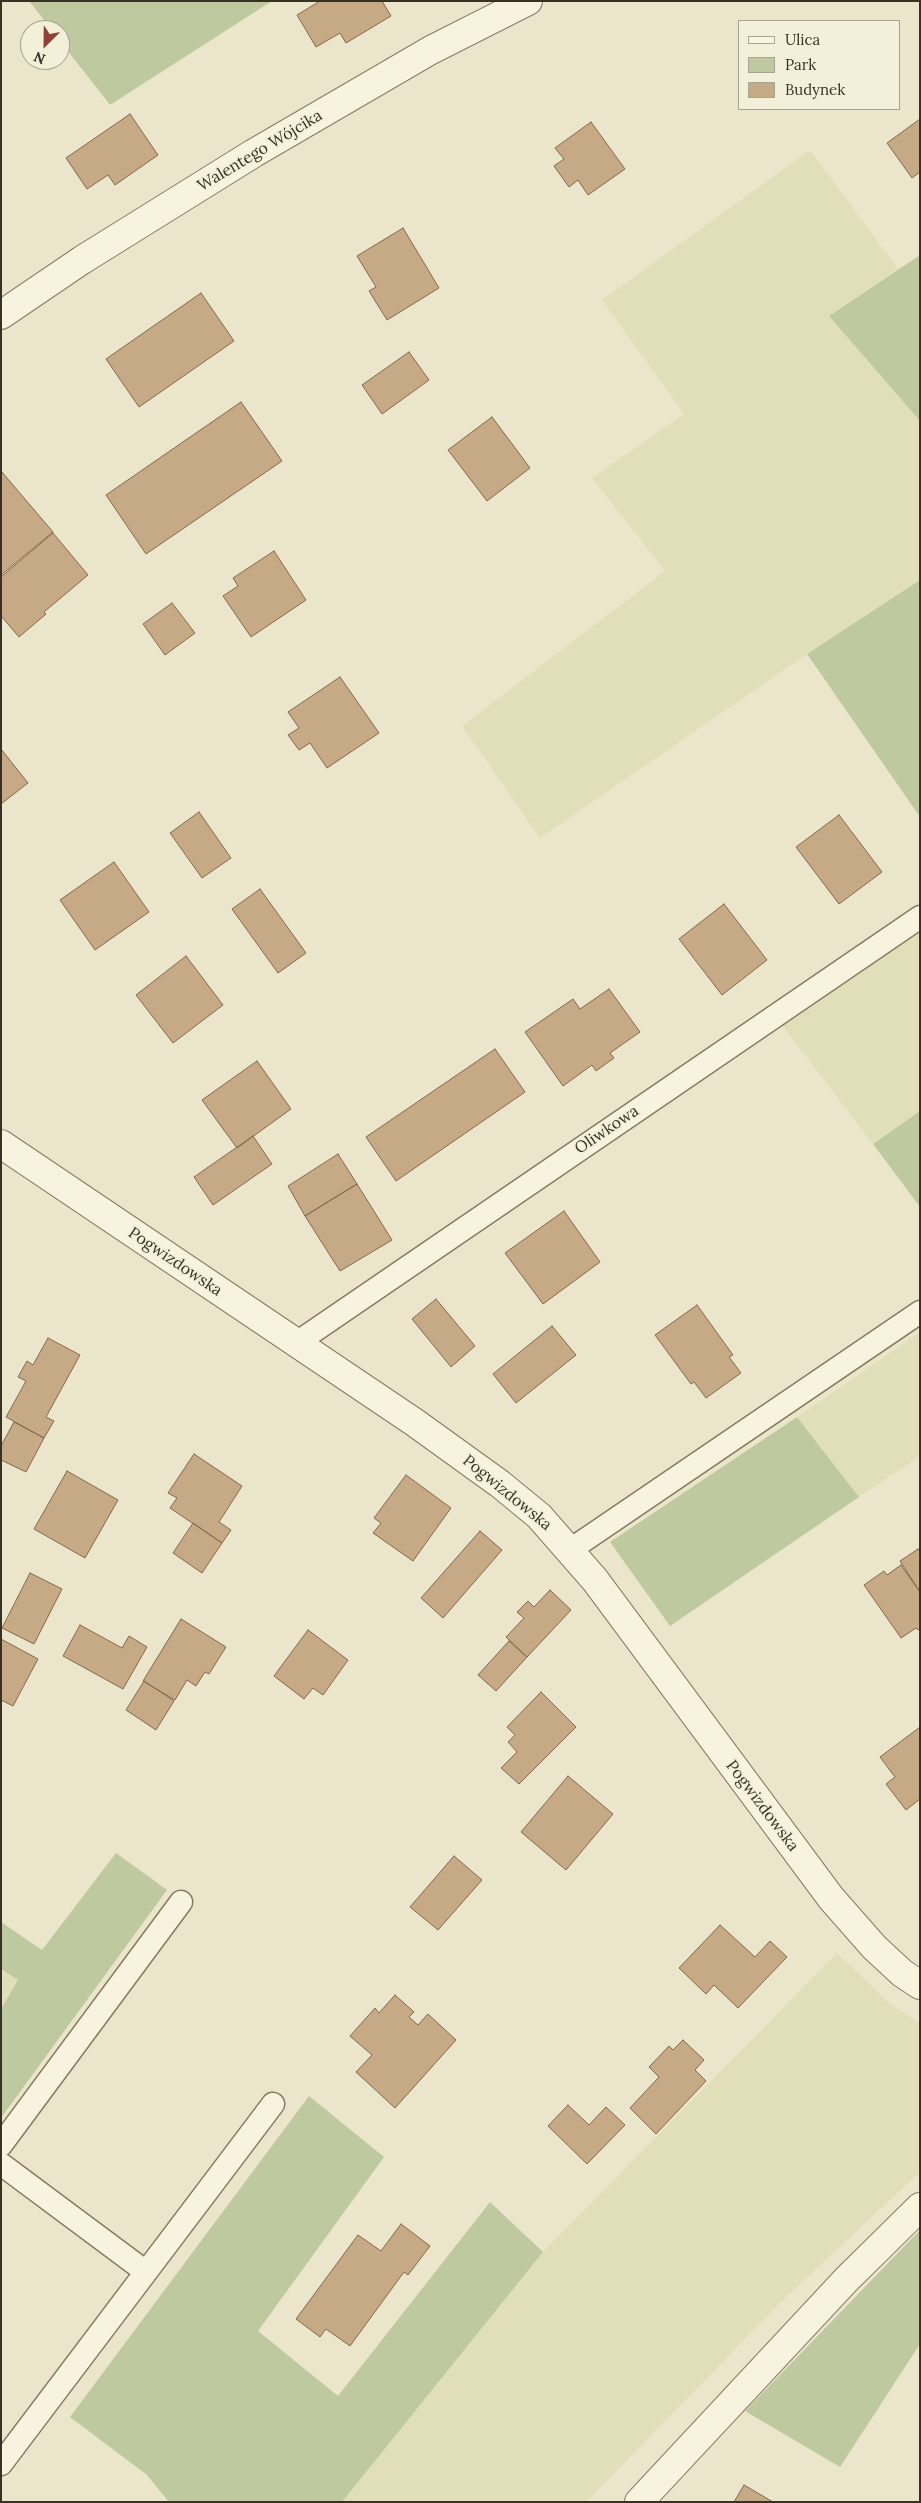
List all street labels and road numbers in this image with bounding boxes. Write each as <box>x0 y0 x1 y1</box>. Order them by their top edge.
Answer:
street label: Walentego Wójcika <box>194 106 326 196</box>
street label: Oliwkowa <box>571 1102 643 1158</box>
street label: Pogwizdowska <box>124 1224 226 1300</box>
street label: Pogwizdowska <box>459 1451 555 1535</box>
street label: Pogwizdowska <box>721 1757 803 1855</box>

